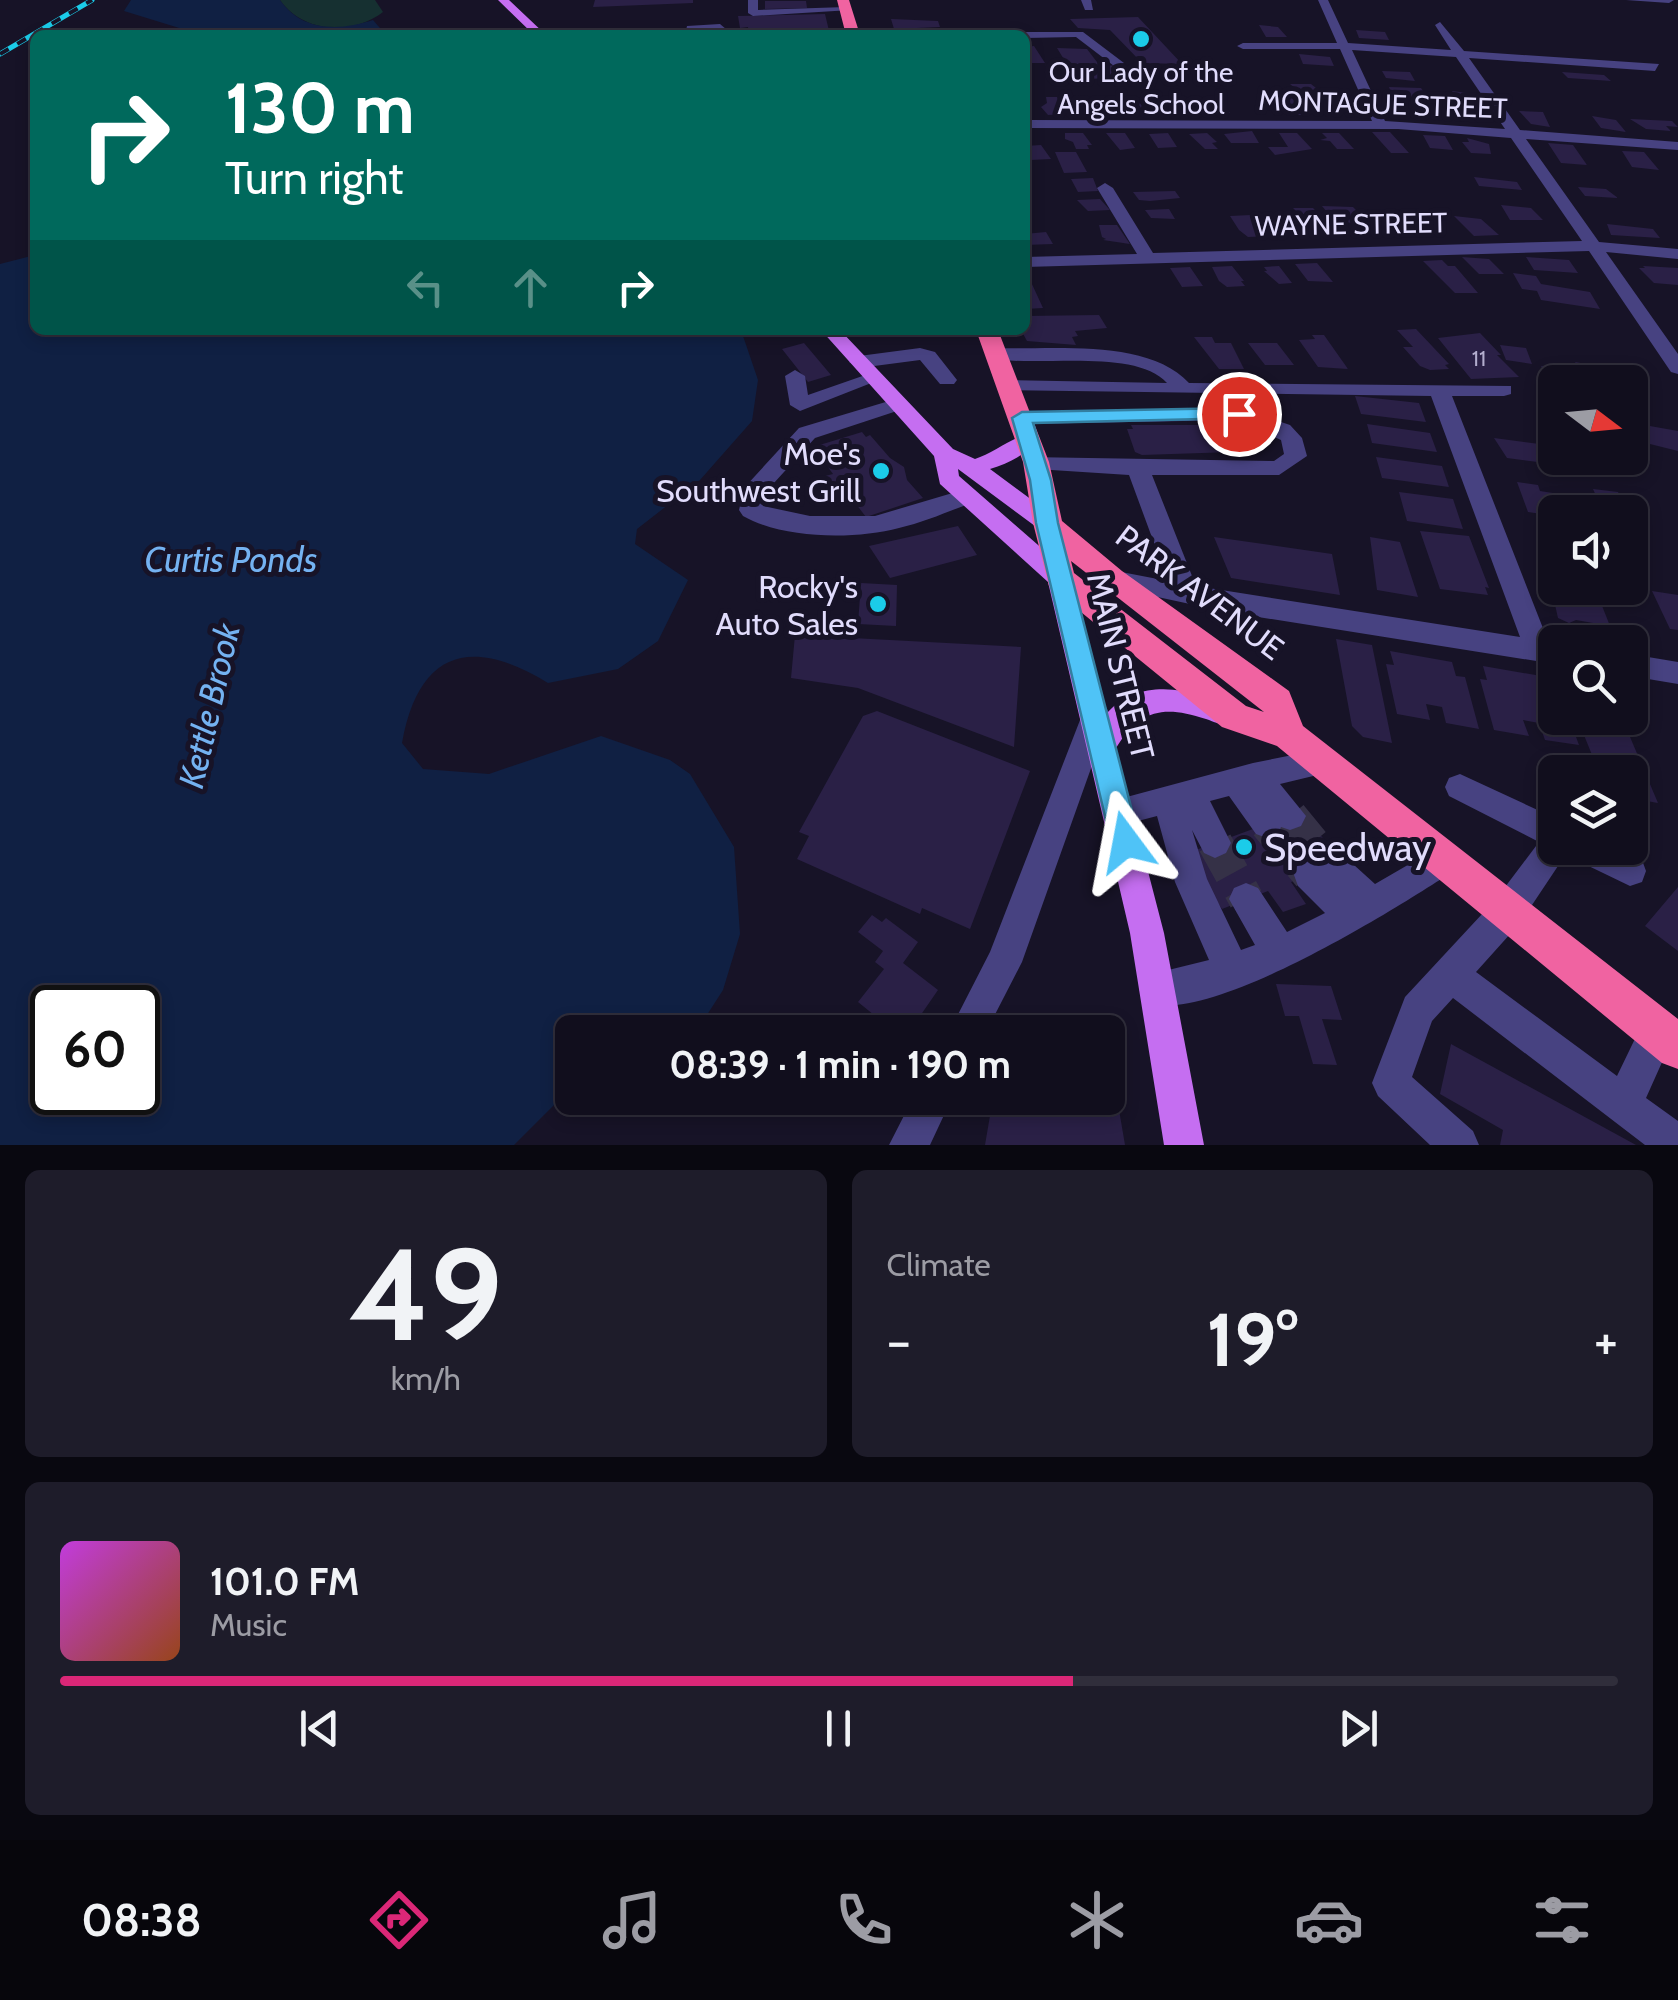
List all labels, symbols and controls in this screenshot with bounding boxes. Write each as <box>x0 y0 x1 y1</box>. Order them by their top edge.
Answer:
marker: Our Lady of the Angels School <box>1130 28 1152 50</box>
place label: Our Lady of the Angels School <box>1049 55 1233 121</box>
text: 130 m <box>225 65 415 151</box>
icon: right <box>60 70 190 200</box>
street label: MONTAGUE STREET <box>1258 83 1508 125</box>
text: Turn right <box>225 151 404 205</box>
street label: WAYNE STREET <box>1255 205 1448 243</box>
icon: left <box>398 260 453 315</box>
icon: ahead <box>503 260 558 315</box>
icon: right <box>608 260 663 315</box>
house number: 11 <box>1472 345 1486 372</box>
north arrow <box>1538 365 1648 475</box>
map controls <box>1538 365 1648 865</box>
pin <box>1197 372 1282 457</box>
icon: arrive <box>1212 387 1267 442</box>
place label: Moe's Southwest Grill <box>656 434 861 510</box>
marker: Moe's Southwest Grill <box>870 460 892 482</box>
button: sound <box>1538 495 1648 605</box>
street label: PARK AVENUE <box>1108 516 1292 668</box>
water label: Curtis Ponds <box>145 538 317 581</box>
place label: Rocky's Auto Sales <box>715 567 858 643</box>
street label: MAIN STREET <box>1079 569 1163 763</box>
marker: Rocky's Auto Sales <box>867 593 889 615</box>
water label: Kettle Brook <box>169 619 249 792</box>
button: search <box>1538 625 1648 735</box>
button: layers <box>1538 755 1648 865</box>
position arrow <box>1074 790 1178 894</box>
place label: Speedway <box>1264 824 1431 871</box>
marker: Speedway <box>1233 836 1255 858</box>
speed limit sign: 60 <box>30 985 160 1115</box>
text: 08:39 · 1 min · 190 m <box>669 1041 1011 1088</box>
text: 49 <box>349 1215 503 1373</box>
text: Climate <box>887 1245 991 1284</box>
text: 19° <box>1207 1294 1298 1385</box>
text: − <box>887 1307 911 1374</box>
text: + <box>1594 1307 1618 1374</box>
text: km/h <box>391 1359 461 1398</box>
text: 101.0 FM <box>210 1558 359 1605</box>
text: Music <box>210 1605 287 1644</box>
icon: previous <box>292 1701 347 1756</box>
icon: pause <box>811 1701 866 1756</box>
icon: next <box>1331 1701 1386 1756</box>
icon: directions <box>364 1885 434 1955</box>
icon: music <box>597 1885 667 1955</box>
icon: phone <box>829 1885 899 1955</box>
icon: climate <box>1062 1885 1132 1955</box>
icon: car <box>1294 1885 1364 1955</box>
icon: filters <box>1527 1885 1597 1955</box>
text: 08:38 <box>81 1893 202 1947</box>

